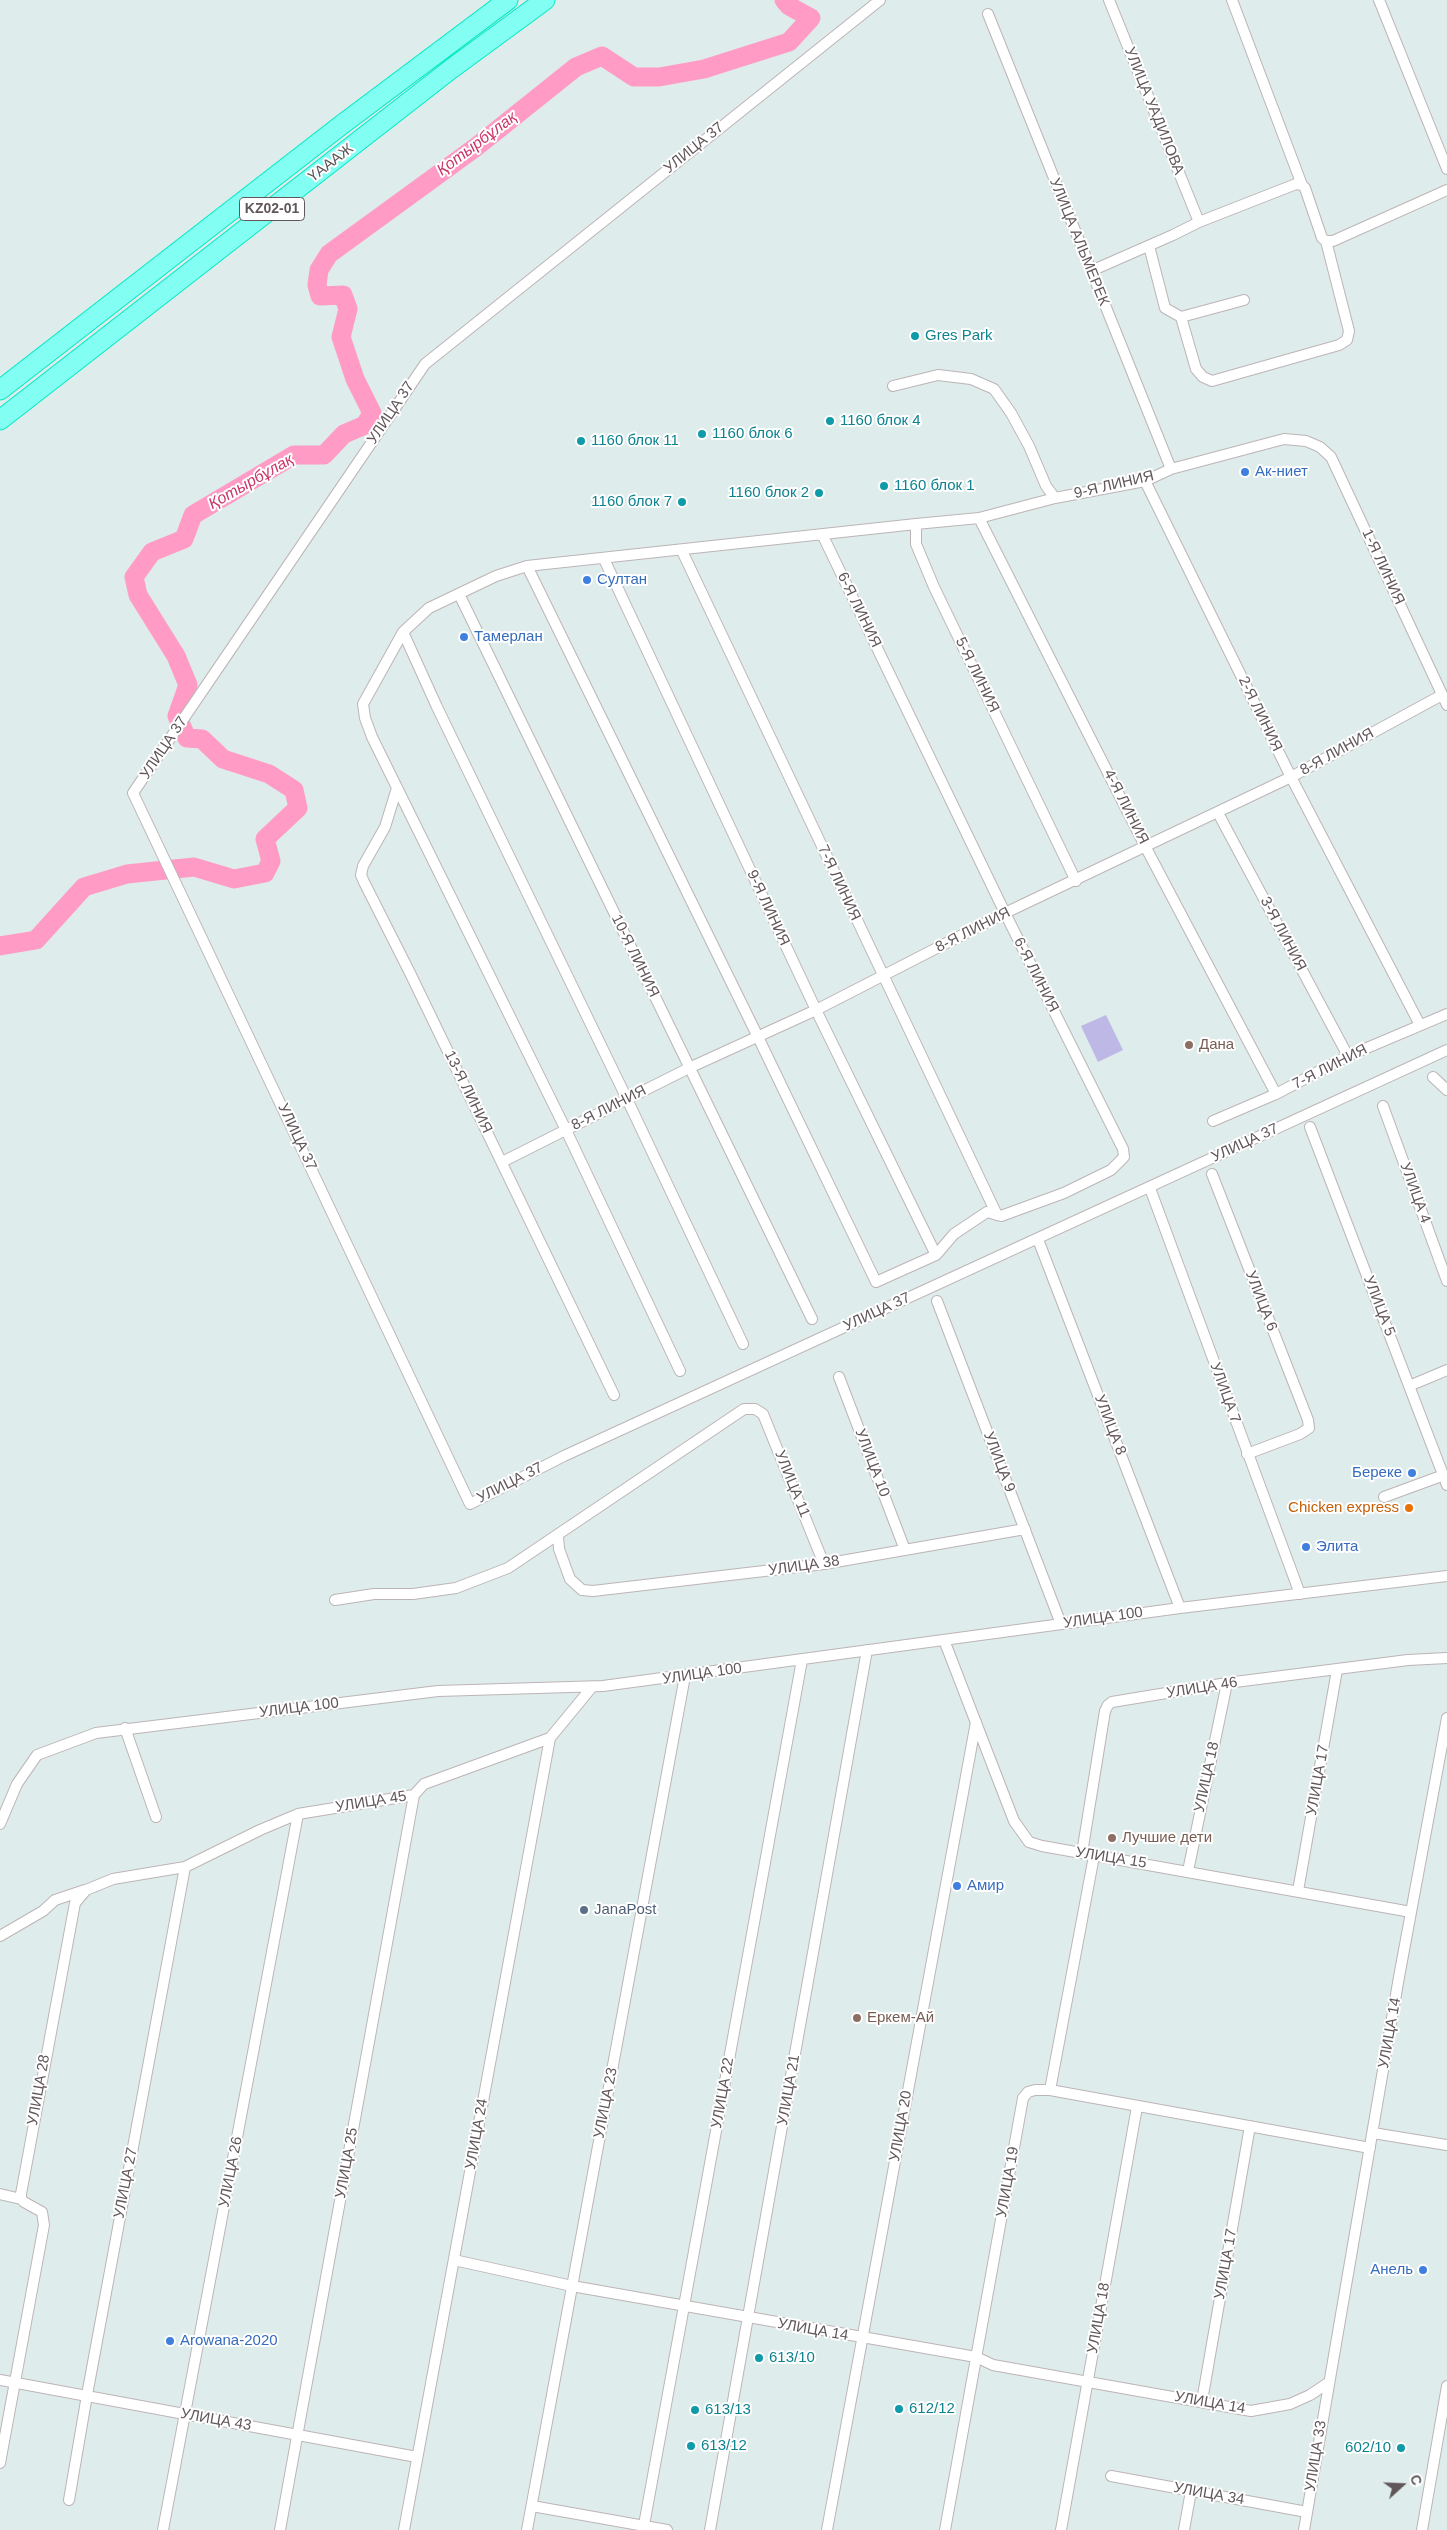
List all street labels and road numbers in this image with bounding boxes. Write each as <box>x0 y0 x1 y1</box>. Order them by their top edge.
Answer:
street label: УЛИЦА УАДИЛОВА <box>1120 45 1188 177</box>
street label: УЛИЦА 37 <box>661 118 727 178</box>
street label: ҮАААЖ <box>305 140 357 186</box>
street label: УЛИЦА АЛЬМЕРЕК <box>1045 176 1113 308</box>
road number: KZ02-01 <box>240 198 304 220</box>
street label: УЛИЦА 37 <box>364 378 418 448</box>
street label: 9-Я ЛИНИЯ <box>1072 467 1156 503</box>
street label: 1-Я ЛИНИЯ <box>1358 526 1408 608</box>
street label: 6-Я ЛИНИЯ <box>833 569 885 651</box>
street label: 5-Я ЛИНИЯ <box>951 634 1003 716</box>
street label: 2-Я ЛИНИЯ <box>1234 673 1286 755</box>
street label: УЛИЦА 37 <box>137 713 191 783</box>
street label: 8-Я ЛИНИЯ <box>1297 724 1377 780</box>
street label: 4-Я ЛИНИЯ <box>1100 767 1152 847</box>
street label: 7-Я ЛИНИЯ <box>814 842 864 924</box>
street label: 9-Я ЛИНИЯ <box>743 867 793 949</box>
street label: 3-Я ЛИНИЯ <box>1256 894 1310 974</box>
street label: 8-Я ЛИНИЯ <box>933 904 1013 956</box>
street label: 10-Я ЛИНИЯ <box>607 912 663 1000</box>
street label: 6-Я ЛИНИЯ <box>1010 935 1062 1015</box>
street label: 7-Я ЛИНИЯ <box>1290 1041 1370 1093</box>
street label: 13-Я ЛИНИЯ <box>440 1048 496 1136</box>
street label: 8-Я ЛИНИЯ <box>569 1082 649 1134</box>
street label: УЛИЦА 37 <box>274 1101 320 1173</box>
street label: УЛИЦА 37 <box>1209 1120 1281 1166</box>
street label: УЛИЦА 4 <box>1396 1160 1434 1226</box>
street label: УЛИЦА 6 <box>1241 1268 1281 1334</box>
street label: УЛИЦА 5 <box>1359 1273 1399 1339</box>
street label: УЛИЦА 37 <box>841 1289 913 1335</box>
street label: УЛИЦА 7 <box>1206 1360 1244 1426</box>
street label: УЛИЦА 8 <box>1090 1392 1130 1458</box>
street label: УЛИЦА 10 <box>851 1426 893 1500</box>
street label: УЛИЦА 9 <box>979 1429 1019 1495</box>
street label: УЛИЦА 11 <box>770 1448 814 1520</box>
street label: УЛИЦА 37 <box>474 1459 546 1507</box>
street label: УЛИЦА 38 <box>767 1552 841 1580</box>
street label: УЛИЦА 100 <box>1062 1604 1144 1632</box>
street label: УЛИЦА 100 <box>661 1660 743 1688</box>
street label: УЛИЦА 46 <box>1165 1674 1239 1702</box>
street label: УЛИЦА 100 <box>258 1694 340 1722</box>
street label: УЛИЦА 18 <box>1191 1740 1223 1814</box>
street label: УЛИЦА 17 <box>1303 1743 1333 1817</box>
street label: УЛИЦА 45 <box>334 1788 408 1816</box>
street label: УЛИЦА 15 <box>1074 1844 1148 1872</box>
street label: УЛИЦА 14 <box>1375 1996 1405 2070</box>
street label: УЛИЦА 28 <box>24 2053 54 2127</box>
street label: УЛИЦА 21 <box>774 2053 804 2127</box>
street label: УЛИЦА 22 <box>708 2056 738 2130</box>
street label: УЛИЦА 23 <box>590 2066 622 2140</box>
street label: УЛИЦА 20 <box>886 2089 916 2163</box>
street label: УЛИЦА 24 <box>462 2097 492 2171</box>
street label: УЛИЦА 25 <box>332 2126 362 2200</box>
street label: УЛИЦА 26 <box>215 2135 247 2209</box>
street label: УЛИЦА 19 <box>993 2145 1023 2219</box>
street label: УЛИЦА 27 <box>110 2146 142 2220</box>
street label: УЛИЦА 17 <box>1211 2227 1241 2301</box>
street label: УЛИЦА 18 <box>1084 2281 1114 2355</box>
street label: УЛИЦА 14 <box>776 2315 850 2345</box>
street label: УЛИЦА 14 <box>1173 2388 1247 2418</box>
street label: УЛИЦА 43 <box>179 2405 253 2435</box>
street label: УЛИЦА 33 <box>1302 2419 1330 2493</box>
street label: УЛИЦА 34 <box>1172 2479 1246 2509</box>

